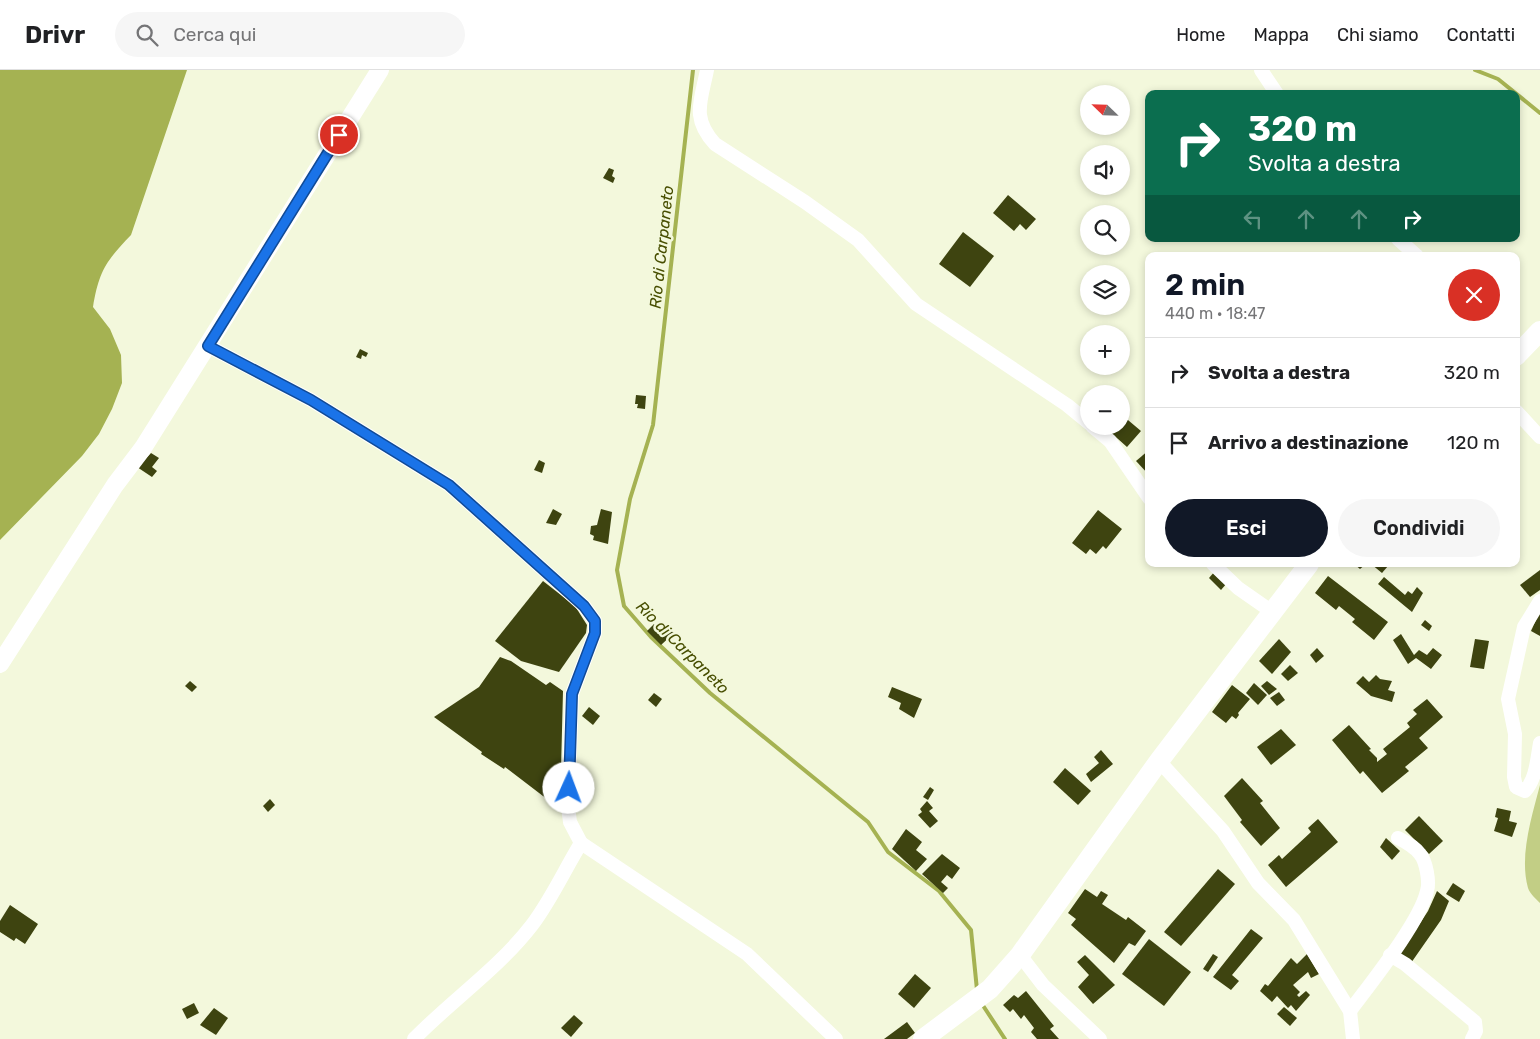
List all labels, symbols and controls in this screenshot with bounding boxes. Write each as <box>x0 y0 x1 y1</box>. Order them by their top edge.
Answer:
search box <box>115 12 465 57</box>
text: Drivr <box>25 21 85 49</box>
icon: search <box>133 21 161 49</box>
text: Cerca qui <box>173 23 256 46</box>
text: Home <box>1176 24 1225 46</box>
text: Mappa <box>1253 24 1309 46</box>
text: Chi siamo <box>1337 24 1419 46</box>
text: Contatti <box>1447 24 1515 46</box>
north arrow <box>1080 85 1130 135</box>
map controls <box>1080 85 1130 435</box>
text: 320 m <box>1248 108 1357 150</box>
icon: right <box>1165 110 1230 175</box>
pin <box>318 114 360 156</box>
icon: arrive <box>325 121 353 149</box>
button: sound <box>1080 145 1130 195</box>
text: Svolta a destra <box>1248 150 1401 177</box>
water label: Rio di Carpaneto <box>646 185 677 310</box>
button: search <box>1080 205 1130 255</box>
icon: left <box>1239 205 1267 233</box>
icon: ahead <box>1292 205 1320 233</box>
icon: ahead <box>1345 205 1373 233</box>
icon: right <box>1398 205 1426 233</box>
button: layers <box>1080 265 1130 315</box>
text: 2 min <box>1165 267 1245 303</box>
button: close <box>1448 269 1500 321</box>
text: 440 m · 18:47 <box>1165 304 1265 323</box>
button: + <box>1080 325 1130 375</box>
icon: right <box>1165 359 1193 387</box>
text: Svolta a destra <box>1208 361 1350 384</box>
text: 320 m <box>1444 361 1500 384</box>
button: − <box>1080 385 1130 435</box>
icon: arrive <box>1165 429 1193 457</box>
text: Arrivo a destinazione <box>1208 431 1409 454</box>
text: 120 m <box>1447 431 1500 454</box>
button: Esci <box>1165 499 1328 557</box>
button: Condividi <box>1338 499 1500 557</box>
water label: Rio di Carpaneto <box>632 597 733 698</box>
position arrow <box>542 761 594 813</box>

